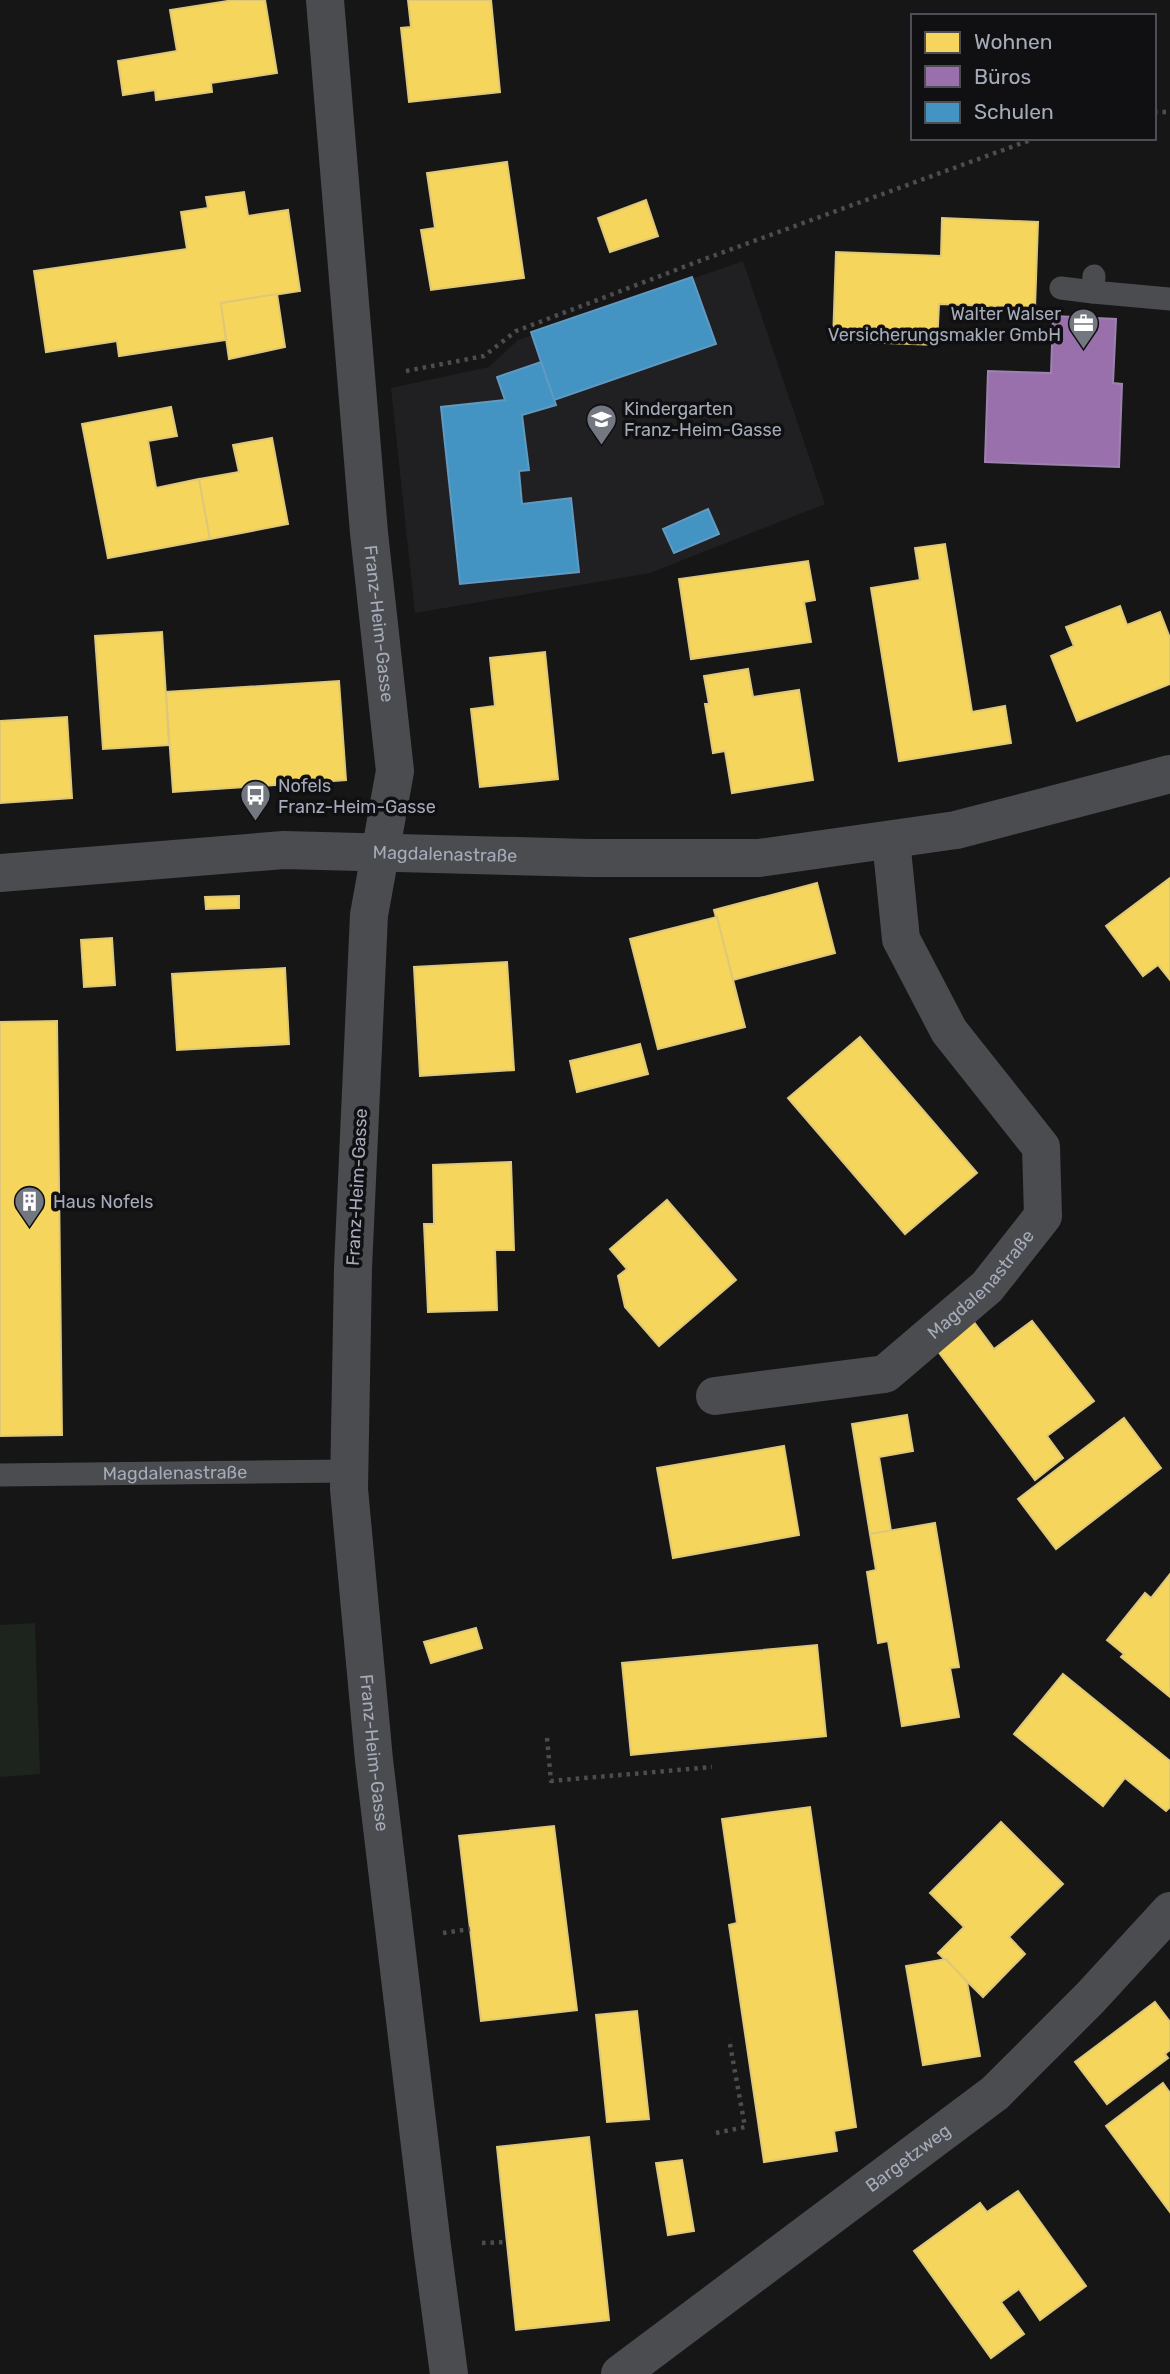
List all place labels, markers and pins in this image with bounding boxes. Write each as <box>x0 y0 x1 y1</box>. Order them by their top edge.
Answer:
place label: Walter Walser Versicherungsmakler GmbH <box>828 303 1061 346</box>
office icon: Walter Walser Versicherungsmakler GmbH <box>1067 307 1101 351</box>
place label: Kindergarten Franz-Heim-Gasse <box>624 398 782 441</box>
school or university icon: Kindergarten Franz-Heim-Gasse <box>584 402 618 446</box>
place label: Nofels Franz-Heim-Gasse <box>278 775 436 818</box>
bus stop icon: Nofels Franz-Heim-Gasse <box>238 779 272 823</box>
building icon: Haus Nofels <box>13 1185 47 1229</box>
place label: Haus Nofels <box>53 1191 153 1213</box>

